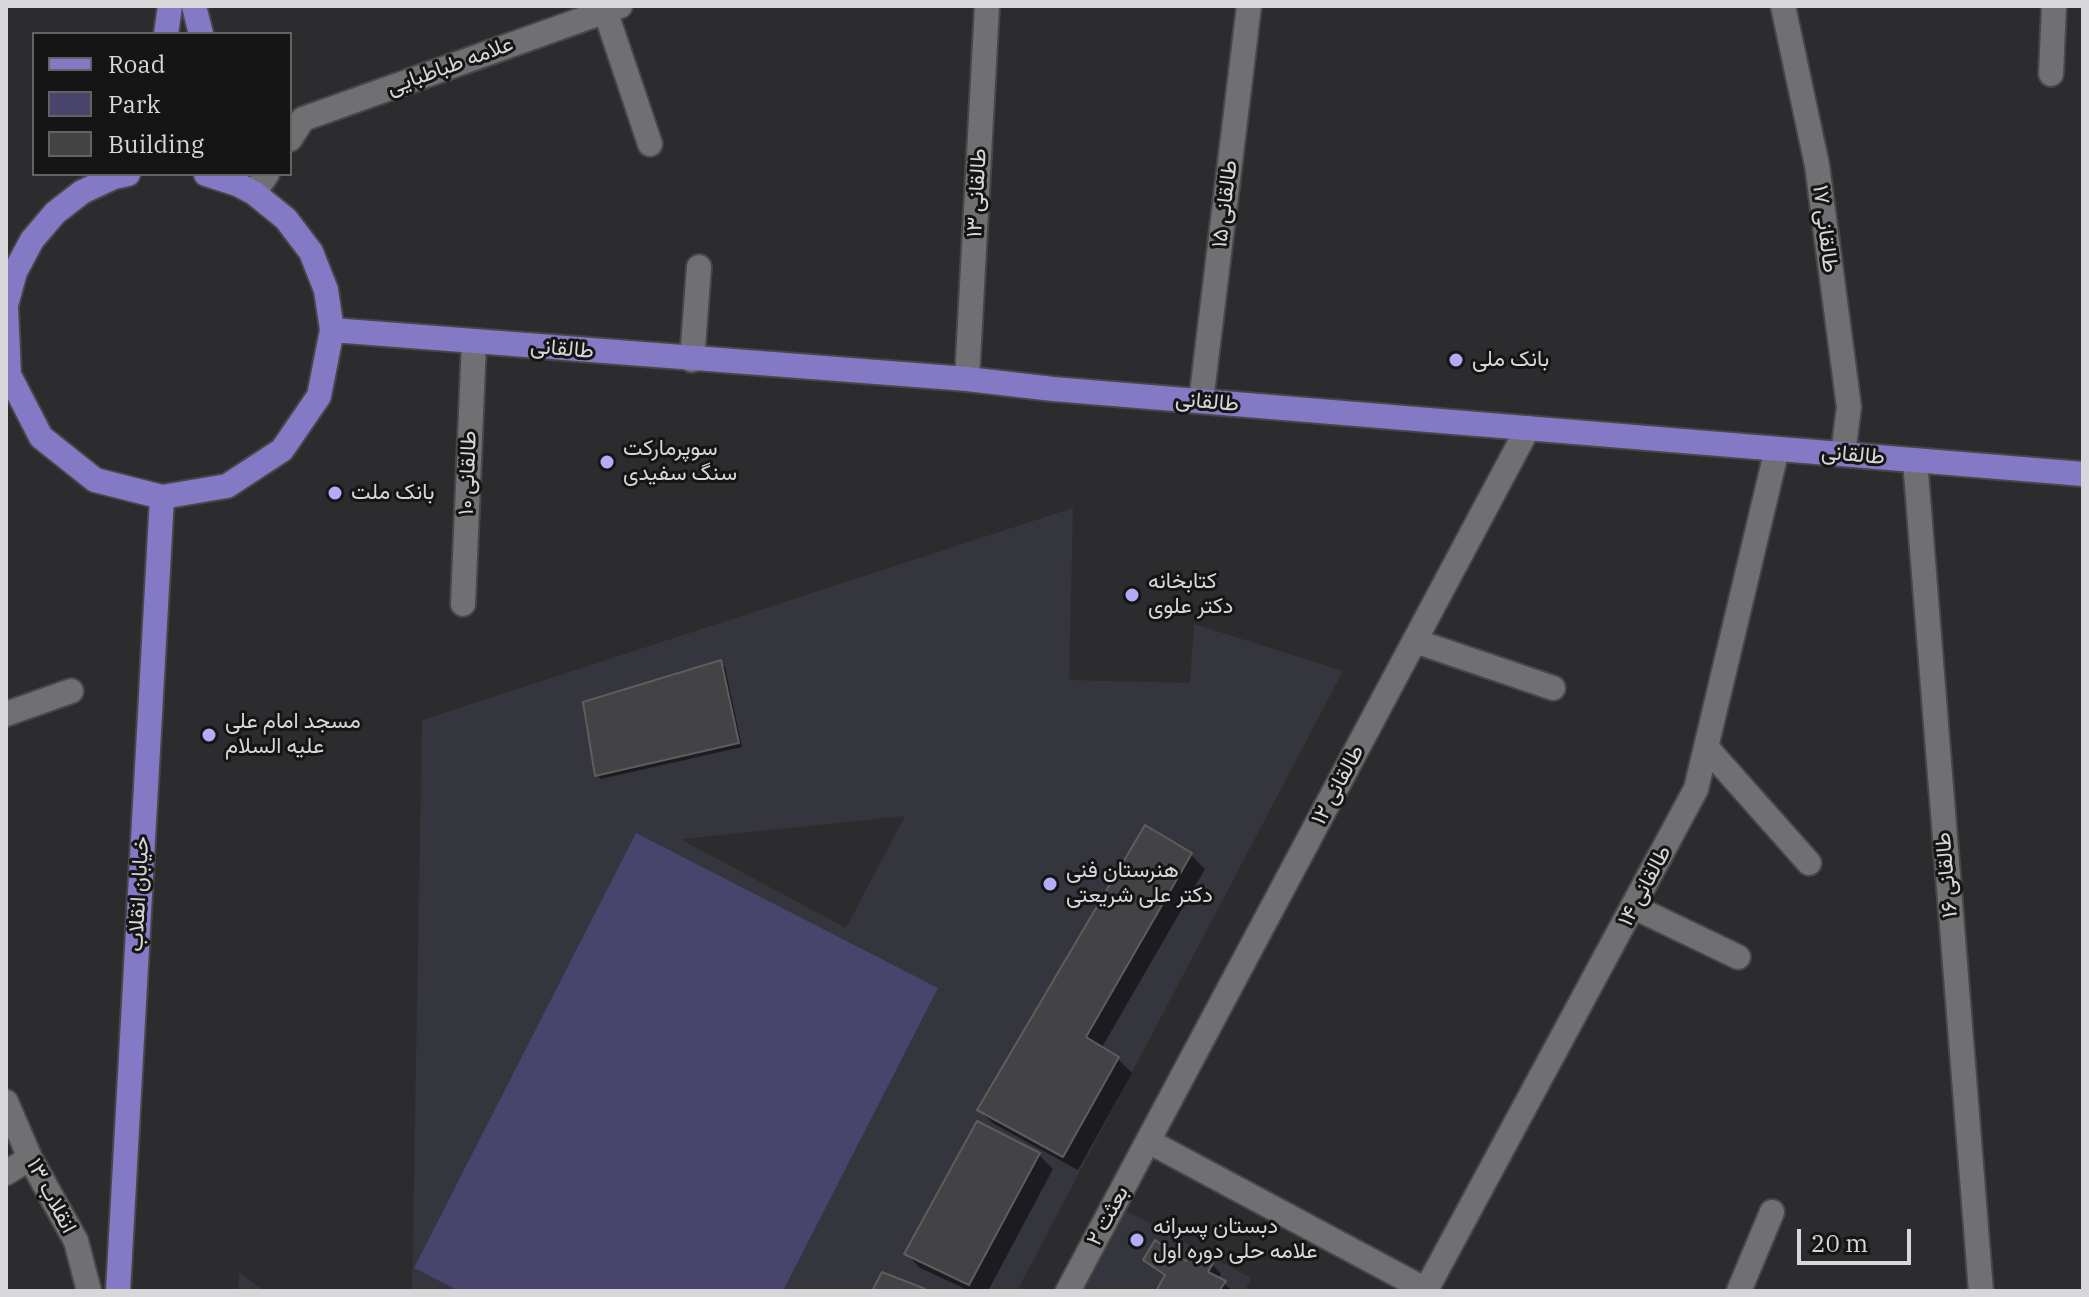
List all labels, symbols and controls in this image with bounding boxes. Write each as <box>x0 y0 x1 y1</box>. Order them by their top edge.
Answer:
street label: علامه طباطبایی <box>383 31 517 101</box>
legend <box>32 32 292 176</box>
text: Road <box>108 48 165 80</box>
text: Park <box>108 88 160 120</box>
text: Building <box>108 128 204 160</box>
street label: طالقانی ۱۳ <box>961 148 993 238</box>
street label: طالقانی ۱۵ <box>1207 159 1243 249</box>
street label: طالقانی ۱۷ <box>1807 184 1843 274</box>
street label: طالقانی <box>529 333 595 365</box>
place label: بانک ملی <box>1472 347 1549 373</box>
marker: بانک ملی <box>1447 351 1465 369</box>
street label: طالقانی <box>1174 386 1240 418</box>
street label: طالقانی ۱۰ <box>453 430 483 516</box>
place label: سوپرمارکت سنگ سفیدی <box>623 436 737 488</box>
street label: طالقانی <box>1820 439 1886 471</box>
marker: سوپرمارکت سنگ سفیدی <box>598 453 616 471</box>
place label: بانک ملت <box>351 480 435 506</box>
marker: بانک ملت <box>326 484 344 502</box>
place label: کتابخانه دکتر علوی <box>1148 569 1233 620</box>
marker: کتابخانه دکتر علوی <box>1123 586 1141 604</box>
place label: مسجد امام علی علیه السلام <box>225 709 361 760</box>
marker: مسجد امام علی علیه السلام <box>200 726 218 744</box>
street label: طالقانی ۱۲ <box>1306 741 1370 829</box>
street label: طالقانی ۱۶ <box>1930 831 1964 919</box>
street label: خیابان انقلاب <box>123 836 155 952</box>
street label: طالقانی ۱۴ <box>1613 841 1677 931</box>
place label: هنرستان فنی دکتر علی شریعتی <box>1066 858 1213 910</box>
marker: هنرستان فنی دکتر علی شریعتی <box>1041 875 1059 893</box>
street label: انقلاب ۱۳ <box>20 1154 82 1238</box>
street label: بعثت ۲ <box>1081 1182 1135 1250</box>
scale bar <box>1801 1213 1915 1263</box>
place label: دبستان پسرانه علامه حلی دوره اول <box>1153 1214 1317 1266</box>
text: 20 m <box>1811 1227 1868 1259</box>
marker: دبستان پسرانه علامه حلی دوره اول <box>1128 1231 1146 1249</box>

